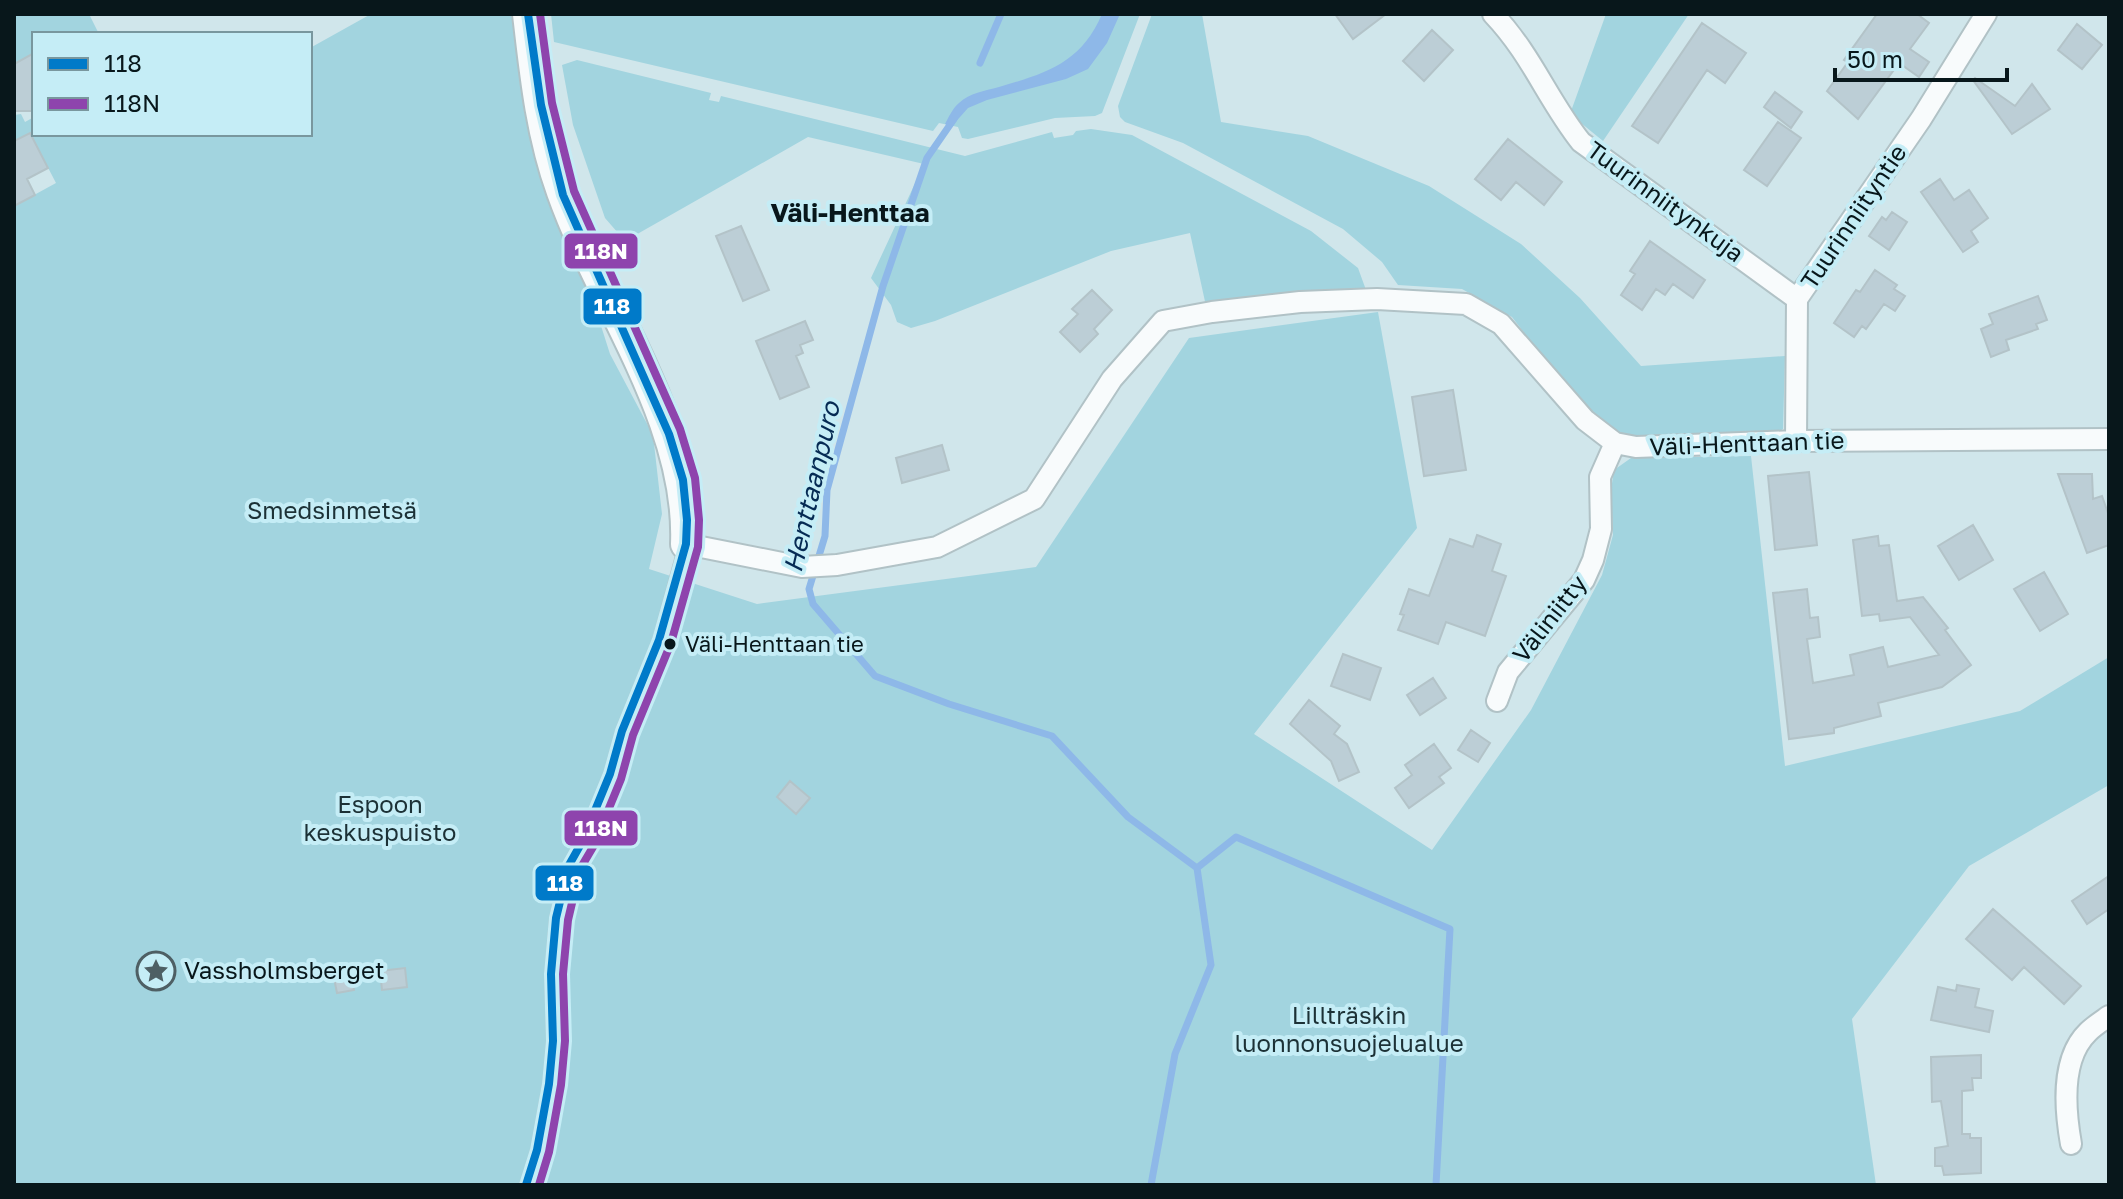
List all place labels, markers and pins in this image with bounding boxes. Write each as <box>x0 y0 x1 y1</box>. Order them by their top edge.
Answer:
place label: Väli-Henttaan tie <box>685 630 864 657</box>
marker: Väli-Henttaan tie <box>662 636 678 652</box>
place icon: Vassholmsberget <box>135 950 177 992</box>
place label: Vassholmsberget <box>184 955 385 984</box>

